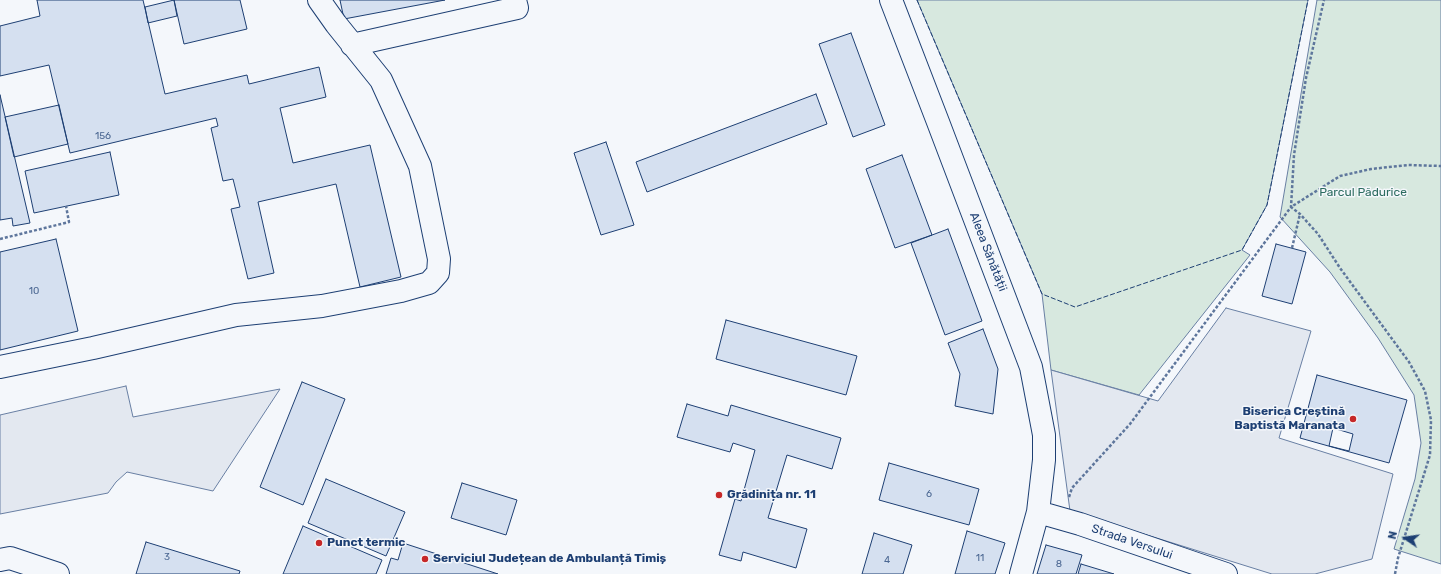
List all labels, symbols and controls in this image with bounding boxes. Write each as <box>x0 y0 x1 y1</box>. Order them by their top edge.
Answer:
house number: 156 <box>95 130 111 142</box>
park label: Parcul Pădurice <box>1319 186 1407 200</box>
street label: Aleea Sănătății <box>966 210 1010 294</box>
house number: 10 <box>29 285 39 297</box>
place label: Biserica Creștină Baptistă Maranata <box>1234 405 1345 433</box>
marker: Biserica Creștină Baptistă Maranata <box>1348 414 1358 424</box>
place label: Grădinița nr. 11 <box>727 488 816 502</box>
house number: 6 <box>926 488 932 500</box>
marker: Grădinița nr. 11 <box>714 490 724 500</box>
north arrow <box>1385 518 1425 558</box>
street label: Strada Versului <box>1090 521 1174 563</box>
text: N <box>1386 530 1400 541</box>
place label: Punct termic <box>327 536 405 550</box>
marker: Punct termic <box>314 538 324 548</box>
house number: 3 <box>164 551 170 563</box>
place label: Serviciul Județean de Ambulanță Timiș <box>433 552 666 566</box>
house number: 11 <box>976 552 984 564</box>
marker: Serviciul Județean de Ambulanță Timiș <box>420 554 430 564</box>
house number: 4 <box>884 554 890 566</box>
house number: 8 <box>1056 558 1062 570</box>

